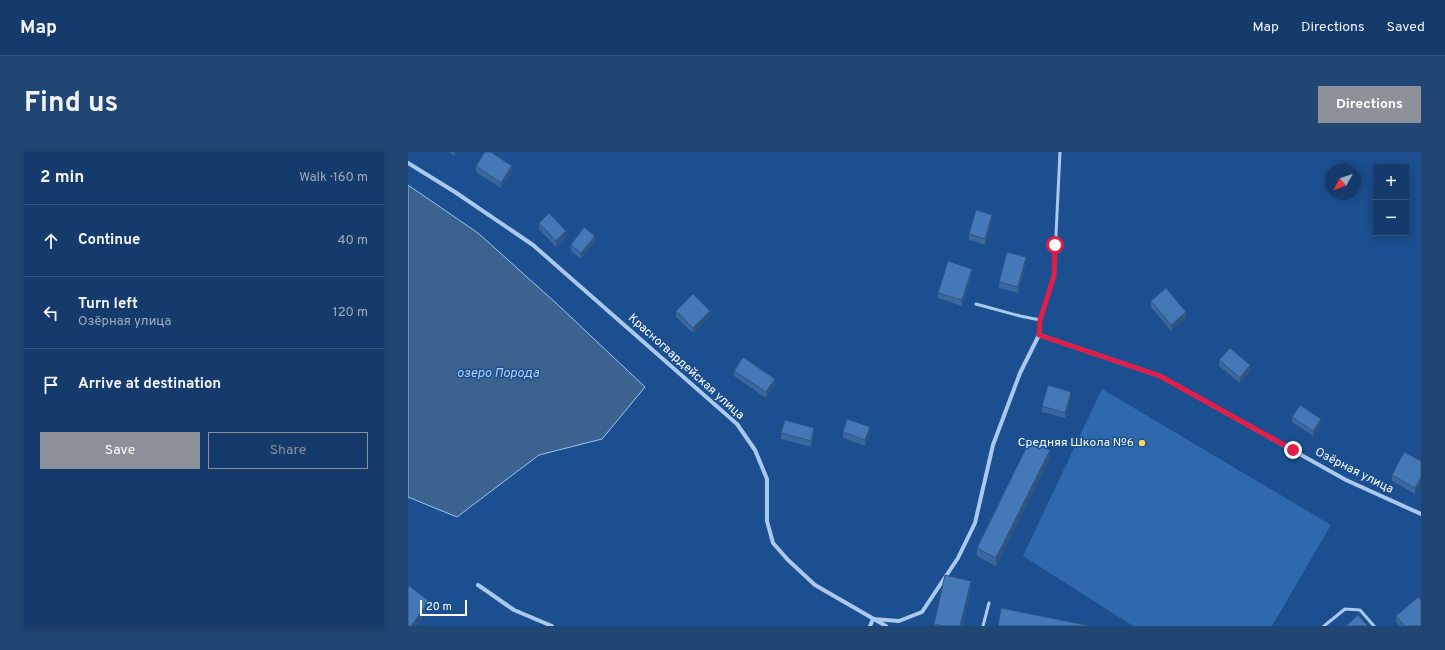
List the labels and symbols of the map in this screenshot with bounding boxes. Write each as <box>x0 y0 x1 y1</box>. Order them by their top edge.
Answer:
north arrow <box>1325 164 1361 200</box>
route start <box>1046 236 1064 254</box>
street label: Красногвардейская улица <box>624 310 748 424</box>
water label: озеро Порода <box>457 366 539 382</box>
place label: Средняя Школа №6 <box>1018 435 1134 451</box>
marker: Средняя Школа №6 <box>1137 438 1147 448</box>
route end <box>1284 441 1302 459</box>
street label: Озёрная улица <box>1312 444 1396 498</box>
scale bar <box>420 598 467 617</box>

